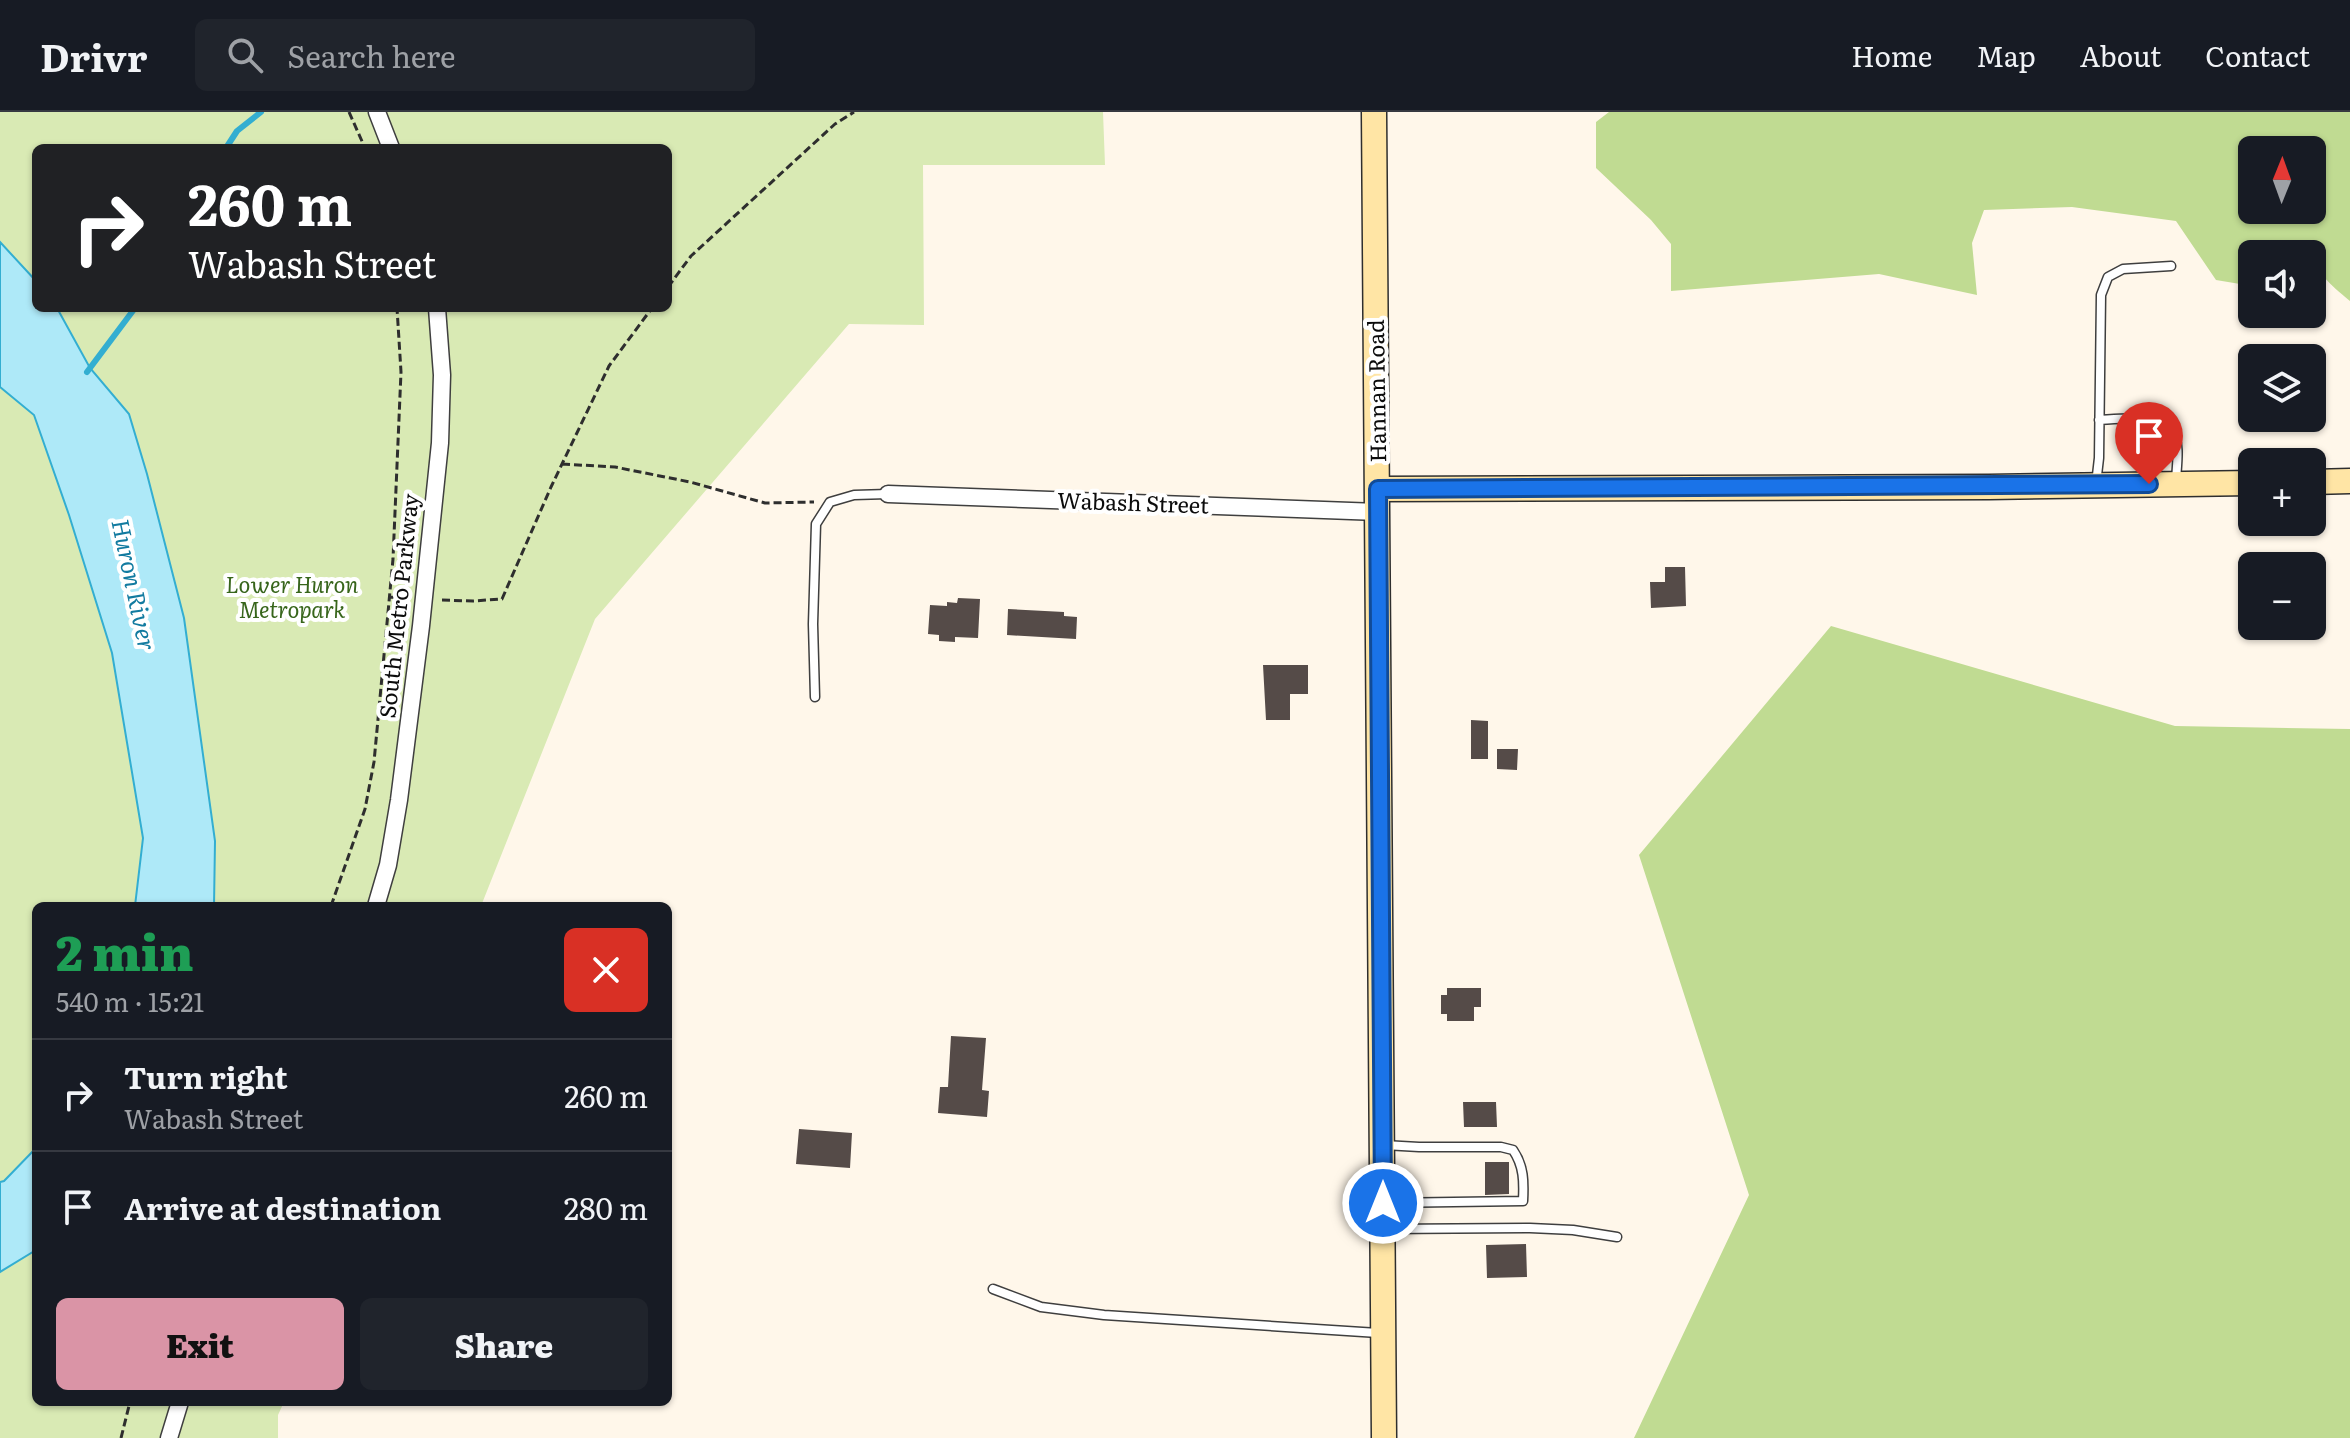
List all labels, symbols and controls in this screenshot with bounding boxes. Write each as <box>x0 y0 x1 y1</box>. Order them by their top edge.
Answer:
search box <box>195 19 755 91</box>
text: Drivr <box>40 27 147 84</box>
icon: search <box>223 33 267 77</box>
text: Search here <box>287 33 456 77</box>
text: Home <box>1851 34 1932 76</box>
text: Map <box>1976 34 2036 76</box>
text: About <box>2080 34 2161 76</box>
text: Contact <box>2205 34 2310 76</box>
north arrow <box>2238 136 2326 224</box>
map controls <box>2238 136 2326 640</box>
text: 260 m <box>188 160 352 243</box>
icon: right <box>56 176 160 280</box>
text: Wabash Street <box>188 236 436 289</box>
button: sound <box>2238 240 2326 328</box>
street label: Hannan Road <box>1358 319 1393 463</box>
button: layers <box>2238 344 2326 432</box>
pin <box>2115 402 2183 484</box>
icon: arrive <box>2127 414 2171 458</box>
button: + <box>2238 448 2326 536</box>
street label: Wabash Street <box>1057 482 1210 521</box>
street label: South Metro Parkway <box>369 492 426 720</box>
water label: Huron River <box>104 515 166 654</box>
button: − <box>2238 552 2326 640</box>
park label: Lower Huron Metropark <box>226 567 358 625</box>
text: 2 min <box>56 915 194 986</box>
button: close <box>564 928 648 1012</box>
text: 540 m · 15:21 <box>56 981 204 1020</box>
text: Turn right <box>124 1054 288 1098</box>
icon: right <box>56 1073 100 1117</box>
text: 260 m <box>564 1073 648 1117</box>
text: Wabash Street <box>124 1098 303 1137</box>
position arrow <box>1341 1161 1425 1245</box>
icon: arrive <box>56 1185 100 1229</box>
text: Arrive at destination <box>124 1185 441 1229</box>
text: 280 m <box>564 1185 648 1229</box>
button: Exit <box>56 1298 344 1390</box>
button: Share <box>360 1298 648 1390</box>

